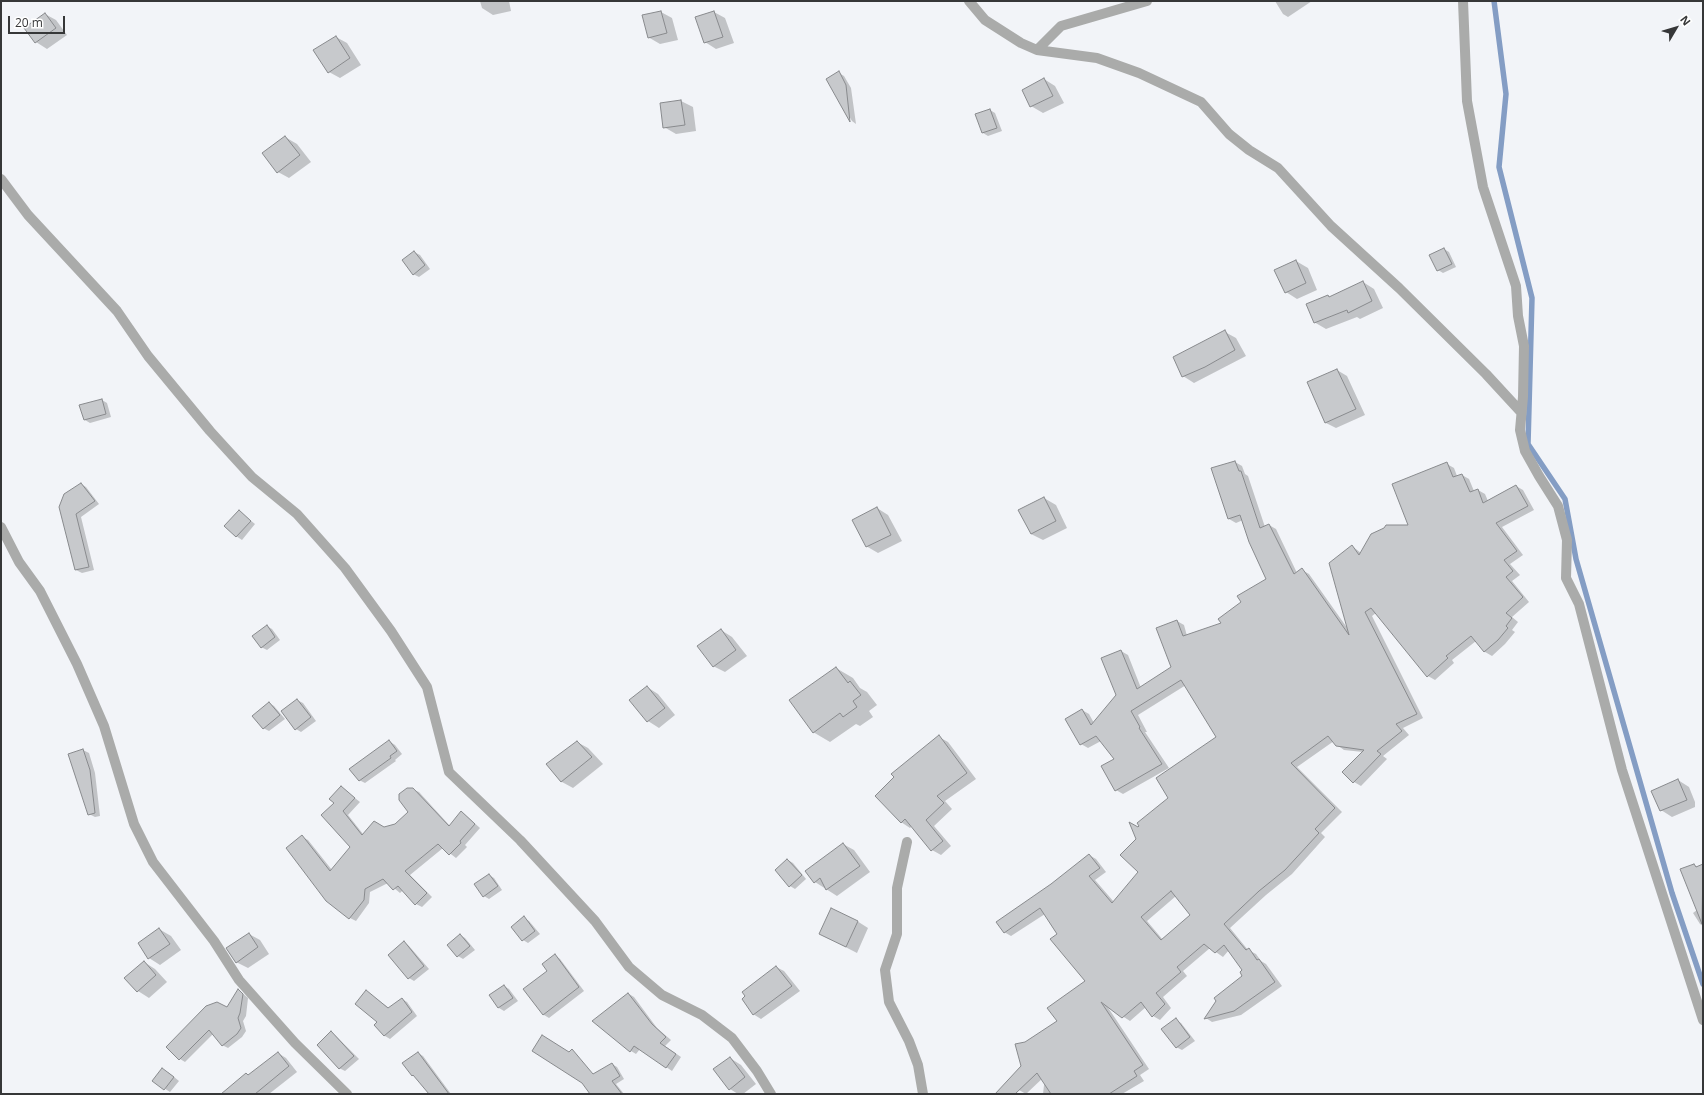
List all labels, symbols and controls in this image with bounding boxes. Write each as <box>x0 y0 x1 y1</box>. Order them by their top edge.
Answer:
scale bar <box>10 8 67 34</box>
north arrow <box>1656 8 1696 48</box>
text: N <box>1677 12 1695 28</box>
text: 20 m <box>15 14 43 31</box>

